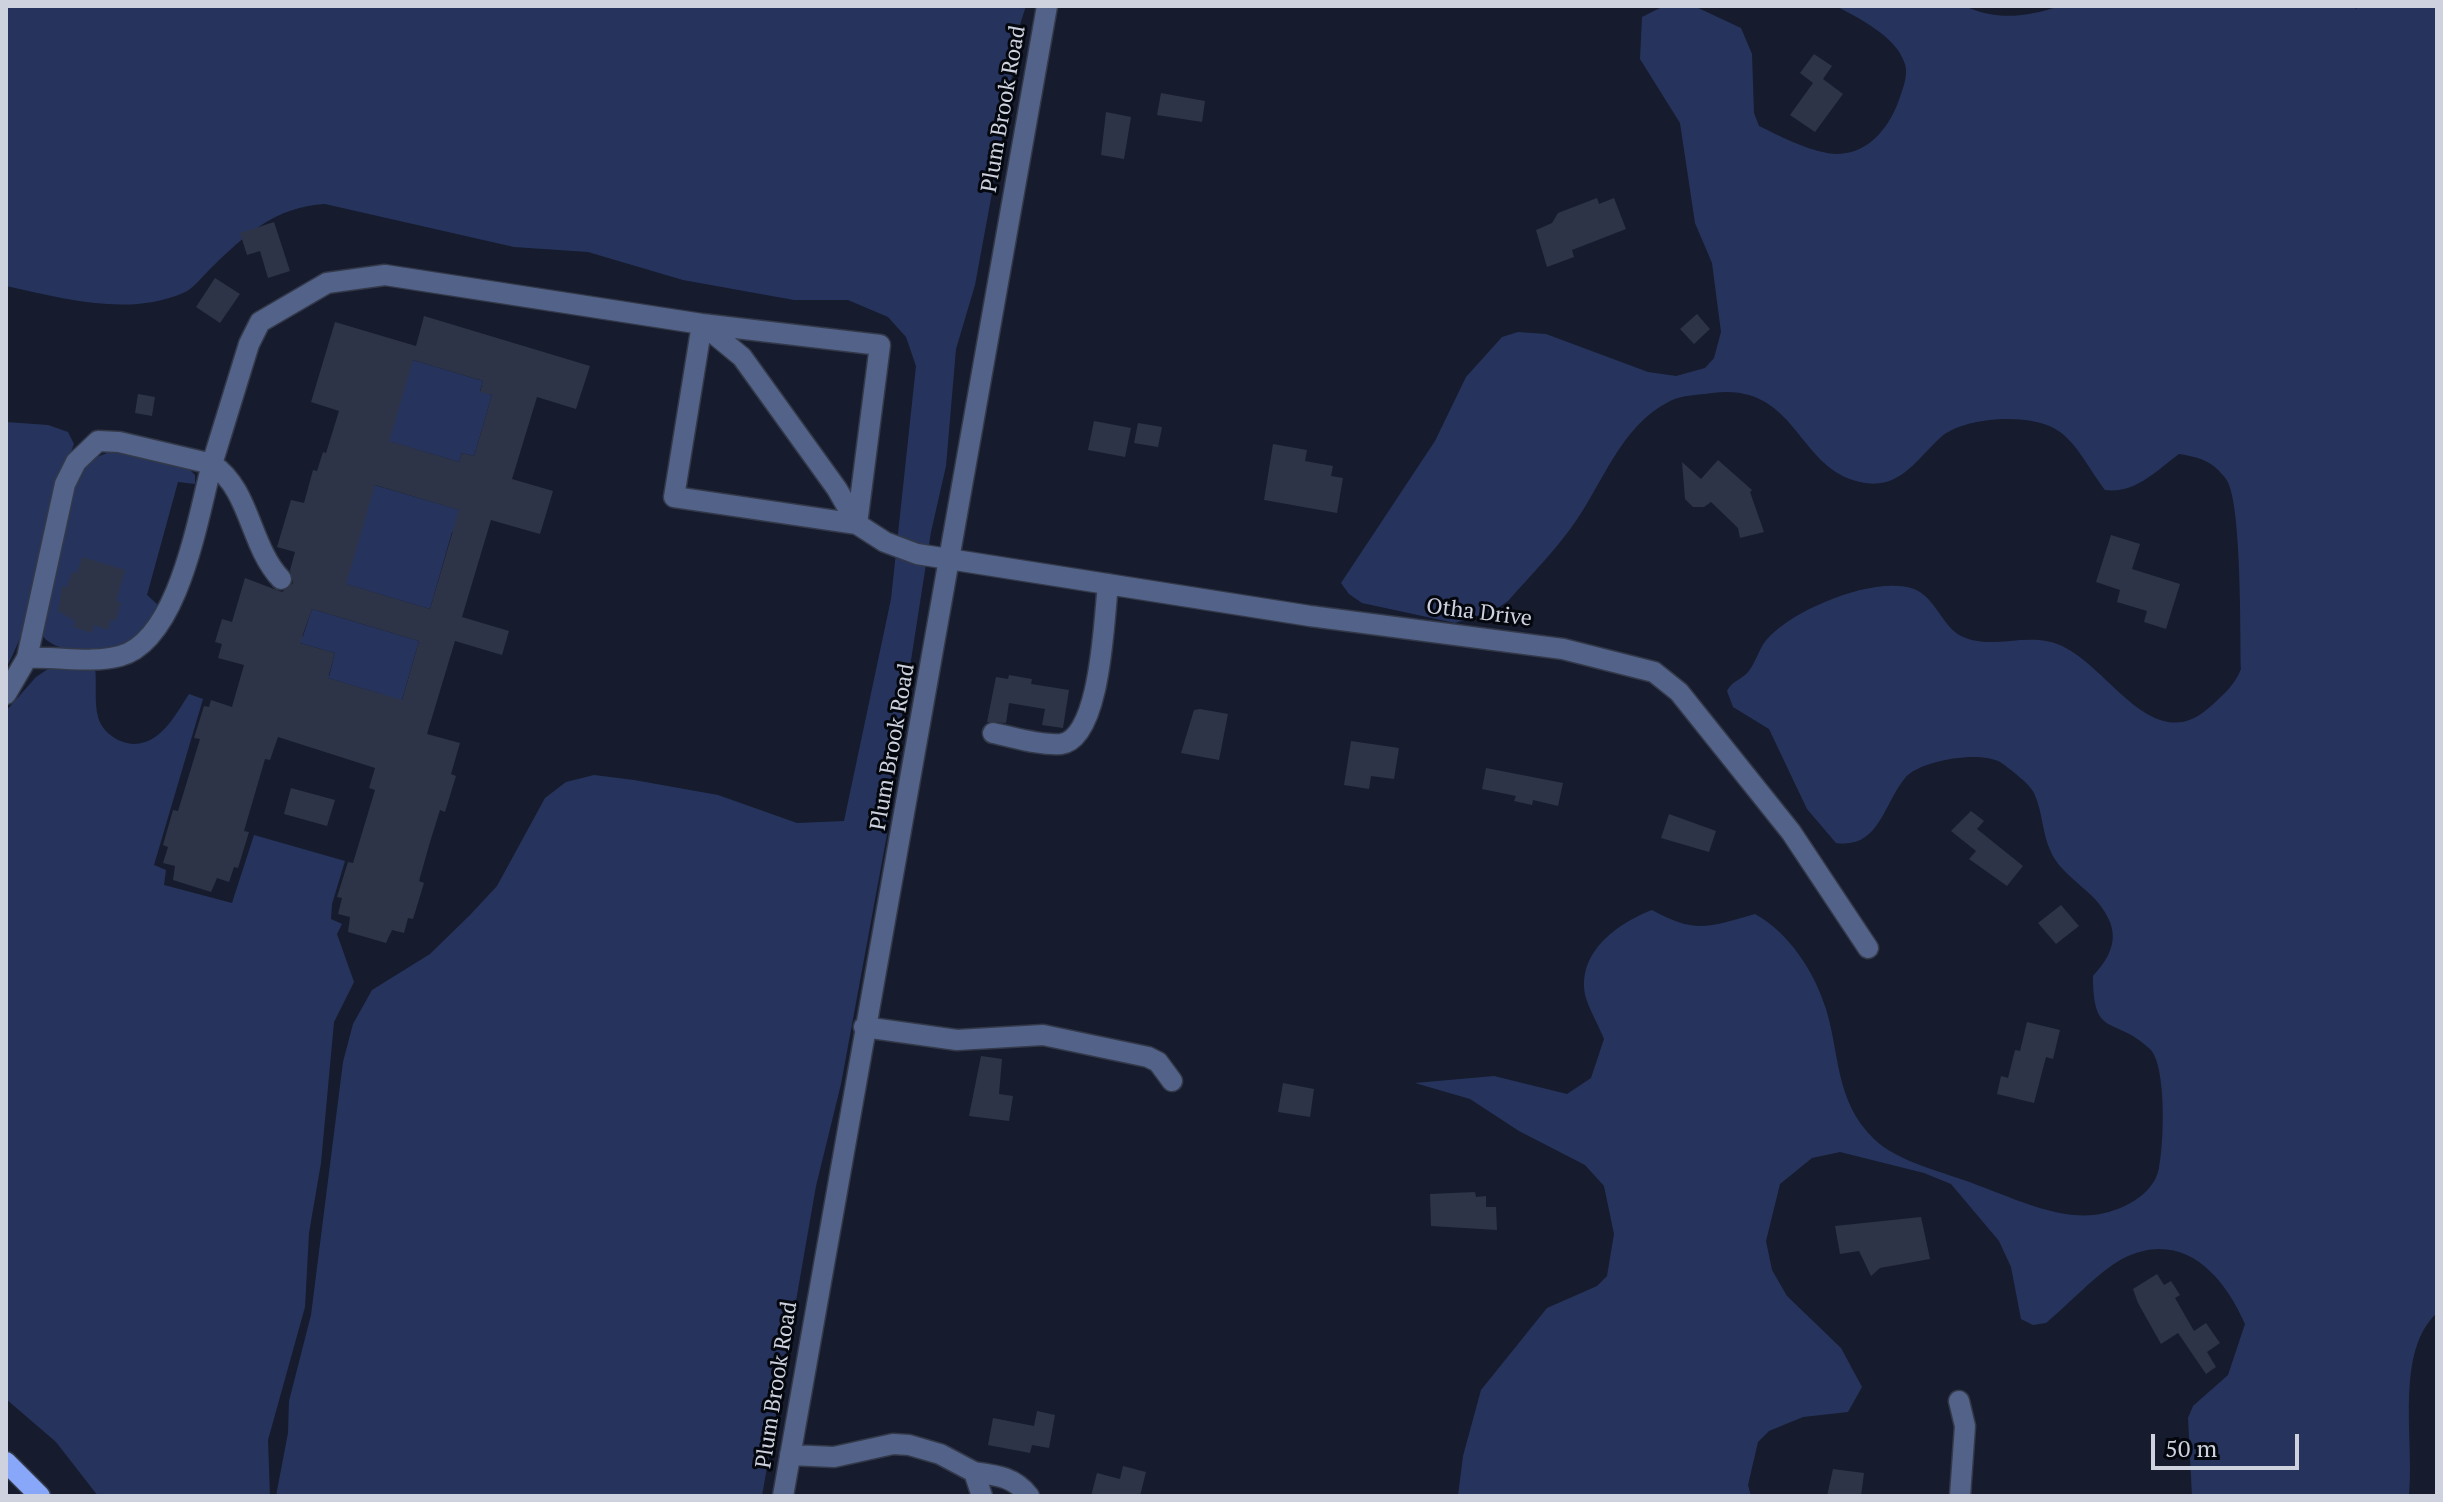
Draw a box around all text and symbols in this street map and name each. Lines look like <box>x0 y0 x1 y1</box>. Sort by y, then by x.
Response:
street label: Plum Brook Road <box>976 24 1032 194</box>
street label: Otha Drive <box>1425 593 1533 633</box>
street label: Plum Brook Road <box>865 662 921 832</box>
street label: Plum Brook Road <box>751 1300 803 1470</box>
scale bar <box>2155 1418 2303 1468</box>
text: 50 m <box>2165 1432 2217 1464</box>

